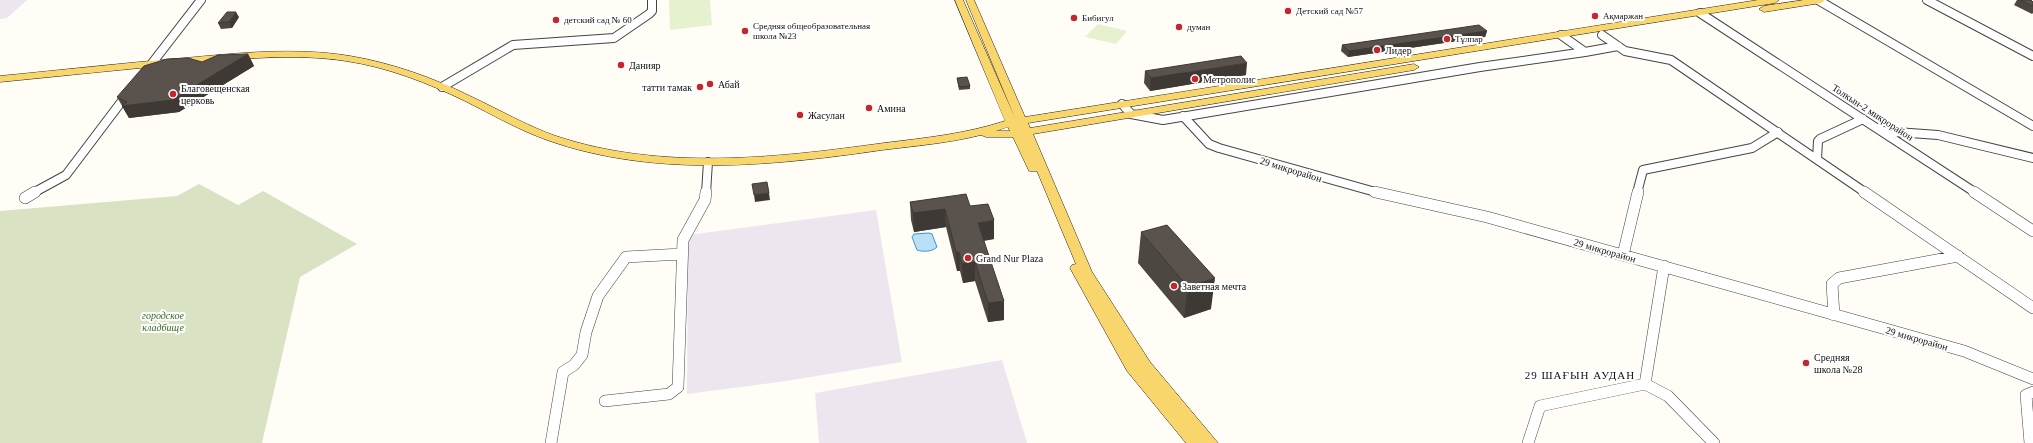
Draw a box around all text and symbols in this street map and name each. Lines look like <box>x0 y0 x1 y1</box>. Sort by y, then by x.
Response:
marker: Детский сад №57 <box>1283 6 1293 16</box>
place label: Детский сад №57 <box>1296 6 1364 16</box>
marker: Ақмаржан <box>1590 11 1600 21</box>
place label: Ақмаржан <box>1603 11 1643 21</box>
marker: Бибигул <box>1069 13 1079 23</box>
place label: Бибигул <box>1082 13 1114 23</box>
marker: детский сад № 60 <box>551 15 561 25</box>
place label: детский сад № 60 <box>564 15 632 25</box>
place label: Средняя общеобразовательная школа №23 <box>753 21 870 41</box>
marker: думан <box>1174 22 1184 32</box>
place label: думан <box>1187 22 1211 32</box>
marker: Средняя общеобразовательная школа №23 <box>740 26 750 36</box>
marker: Тұлпар <box>1442 34 1452 44</box>
place label: Тұлпар <box>1455 34 1483 44</box>
marker: Лидер <box>1372 45 1382 55</box>
place label: Лидер <box>1385 45 1412 56</box>
marker: Данияр <box>616 60 626 70</box>
place label: Данияр <box>629 60 661 71</box>
marker: Метрополис <box>1190 74 1200 84</box>
place label: Метрополис <box>1203 74 1256 85</box>
marker: Абай <box>705 79 715 89</box>
place label: Абай <box>718 79 740 90</box>
place label: татти тамак <box>642 82 692 93</box>
marker: татти тамак <box>695 82 705 92</box>
street label: Толкын-2 микрорайон <box>1830 82 1916 143</box>
place label: Благовещенская церковь <box>181 83 250 106</box>
marker: Благовещенская церковь <box>168 89 178 99</box>
marker: Амина <box>864 103 874 113</box>
place label: Амина <box>877 103 906 114</box>
marker: Жасулан <box>795 110 805 120</box>
place label: Жасулан <box>808 110 845 121</box>
street label: 29 микрорайон <box>1259 155 1324 184</box>
street label: 29 микрорайон <box>1572 236 1638 265</box>
marker: Grand Nur Plaza <box>963 253 973 263</box>
place label: Grand Nur Plaza <box>976 253 1044 264</box>
marker: Заветная мечта <box>1169 281 1179 291</box>
place label: Заветная мечта <box>1182 281 1247 292</box>
park label: городское кладбище <box>142 310 185 333</box>
street label: 29 микрорайон <box>1884 324 1950 353</box>
place label: Средняя школа №28 <box>1814 352 1862 375</box>
marker: Средняя школа №28 <box>1801 358 1811 368</box>
district label: 29 ШАҒЫН АУДАН <box>1525 369 1635 381</box>

